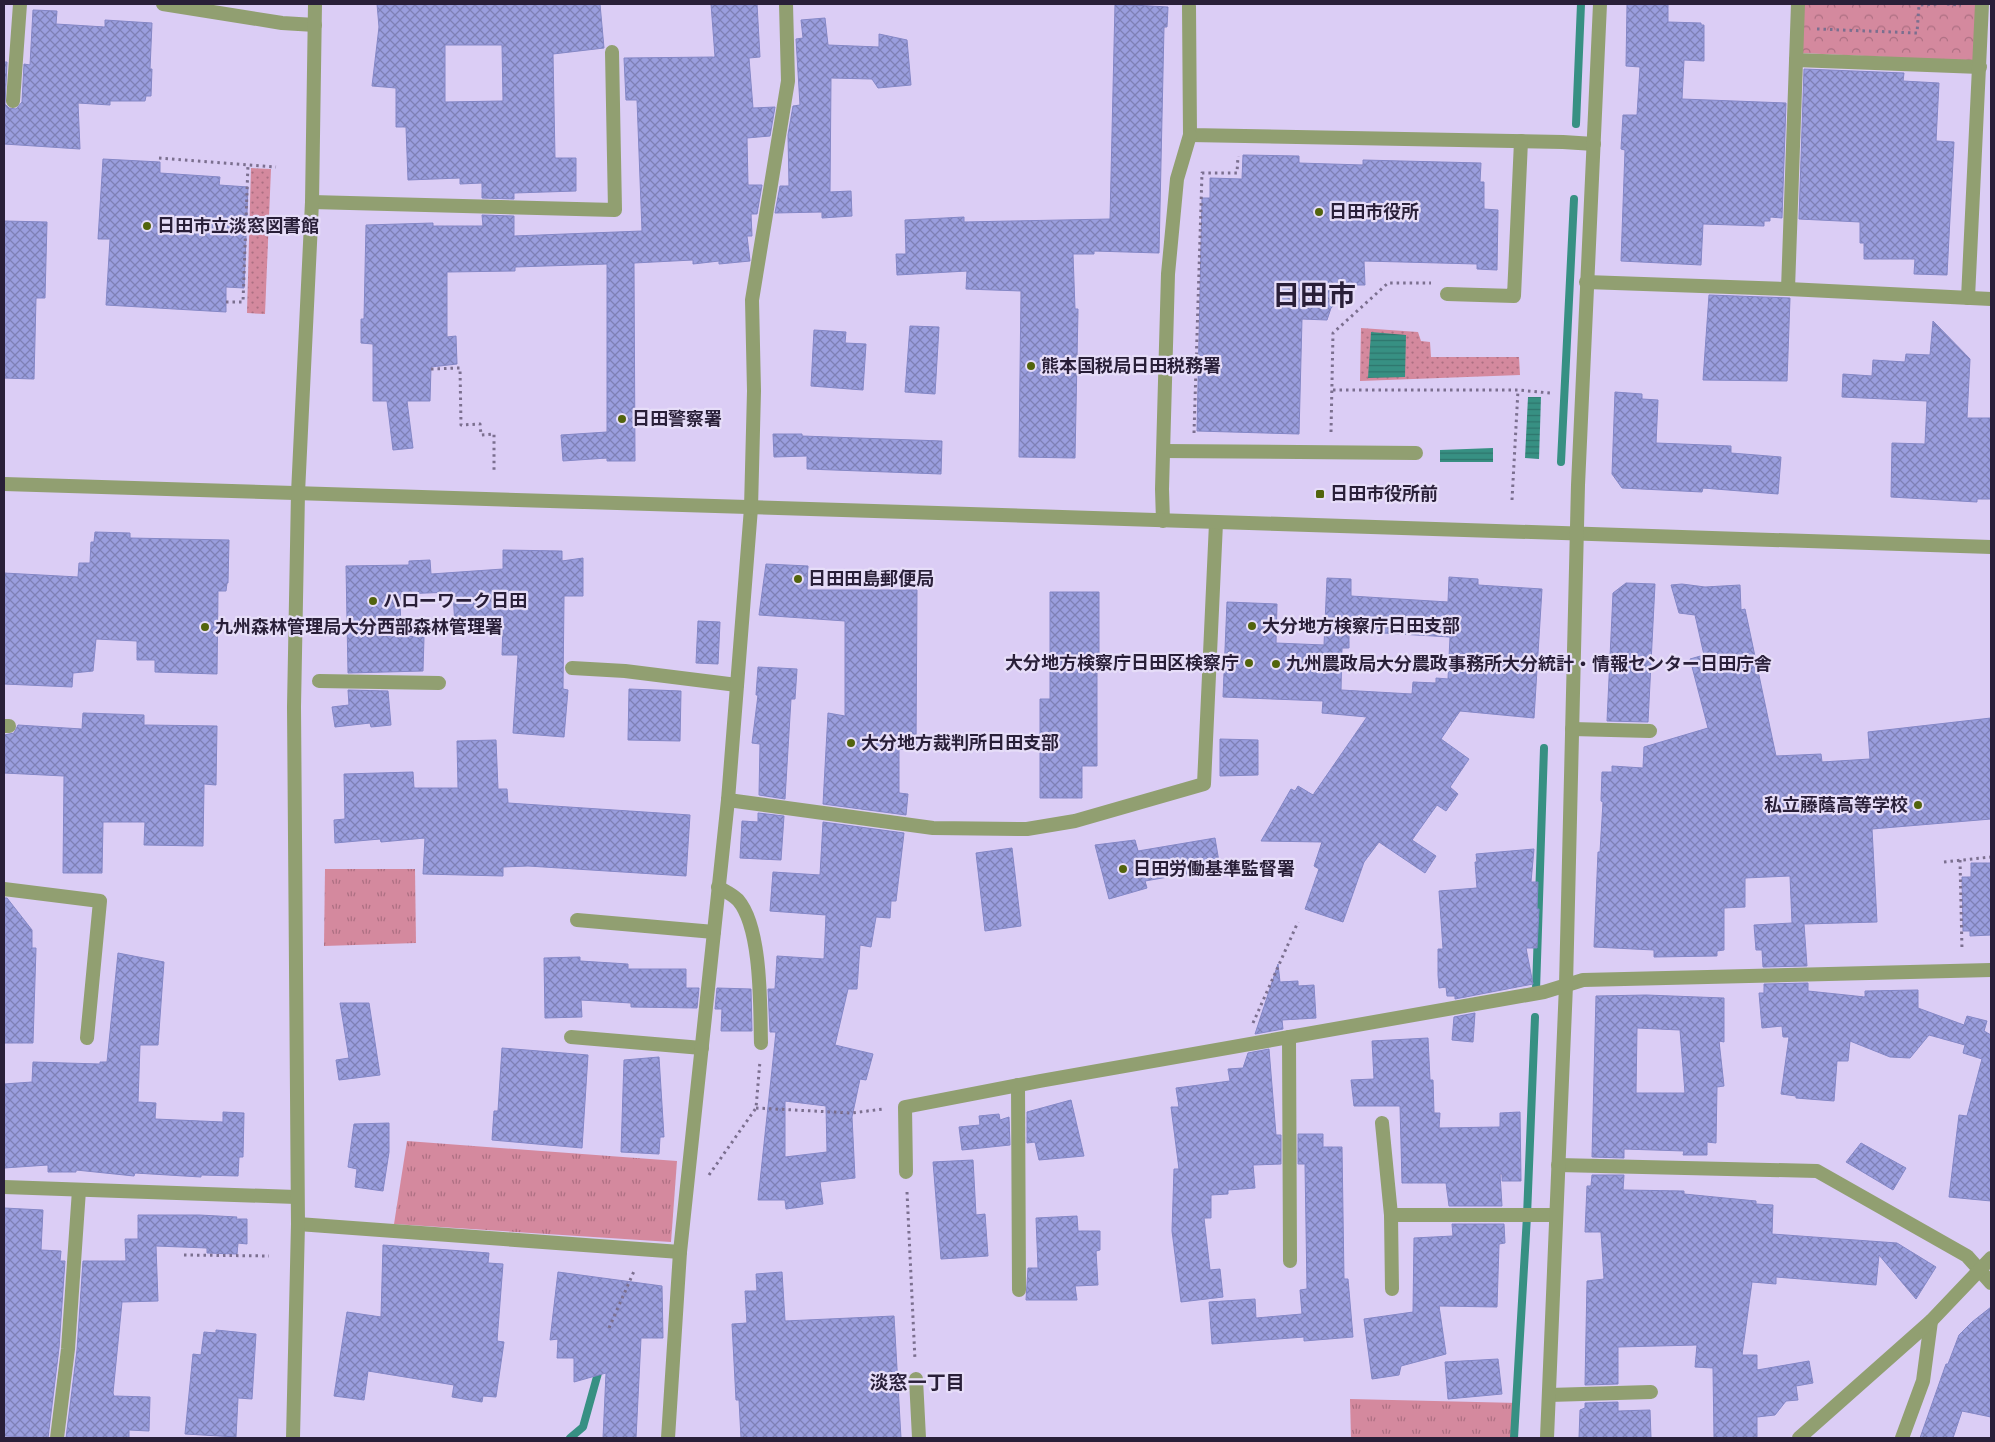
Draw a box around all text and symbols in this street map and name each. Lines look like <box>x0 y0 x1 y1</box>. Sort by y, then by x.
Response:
place label: 日田市役所 <box>1329 201 1419 222</box>
marker: 日田市役所 <box>1313 206 1325 218</box>
place label: 日田市立淡窓図書館 <box>157 215 319 236</box>
marker: 日田市立淡窓図書館 <box>141 220 153 232</box>
district label: 日田市 <box>1272 279 1356 312</box>
place label: 熊本国税局日田税務署 <box>1041 355 1221 376</box>
marker: 熊本国税局日田税務署 <box>1025 360 1037 372</box>
place label: 日田警察署 <box>632 408 722 429</box>
marker: 日田警察署 <box>616 413 628 425</box>
place label: 日田市役所前 <box>1330 483 1438 504</box>
marker: 日田市役所前 <box>1314 488 1326 500</box>
place label: 日田田島郵便局 <box>808 568 934 589</box>
marker: 日田田島郵便局 <box>792 573 804 585</box>
place label: ハローワーク日田 <box>383 590 527 611</box>
marker: ハローワーク日田 <box>367 595 379 607</box>
place label: 大分地方検察庁日田支部 <box>1262 615 1460 636</box>
place label: 九州森林管理局大分西部森林管理署 <box>215 616 503 637</box>
marker: 大分地方検察庁日田支部 <box>1246 620 1258 632</box>
marker: 九州森林管理局大分西部森林管理署 <box>199 621 211 633</box>
place label: 大分地方検察庁日田区検察庁 <box>1005 652 1239 673</box>
place label: 九州農政局大分農政事務所大分統計・情報センター日田庁舎 <box>1286 653 1772 674</box>
marker: 大分地方検察庁日田区検察庁 <box>1243 657 1255 669</box>
marker: 九州農政局大分農政事務所大分統計・情報センター日田庁舎 <box>1270 658 1282 670</box>
place label: 大分地方裁判所日田支部 <box>861 732 1059 753</box>
marker: 大分地方裁判所日田支部 <box>845 737 857 749</box>
place label: 私立藤蔭高等学校 <box>1764 794 1908 815</box>
marker: 私立藤蔭高等学校 <box>1912 799 1924 811</box>
place label: 日田労働基準監督署 <box>1133 858 1295 879</box>
marker: 日田労働基準監督署 <box>1117 863 1129 875</box>
district label: 淡窓一丁目 <box>869 1371 965 1393</box>

